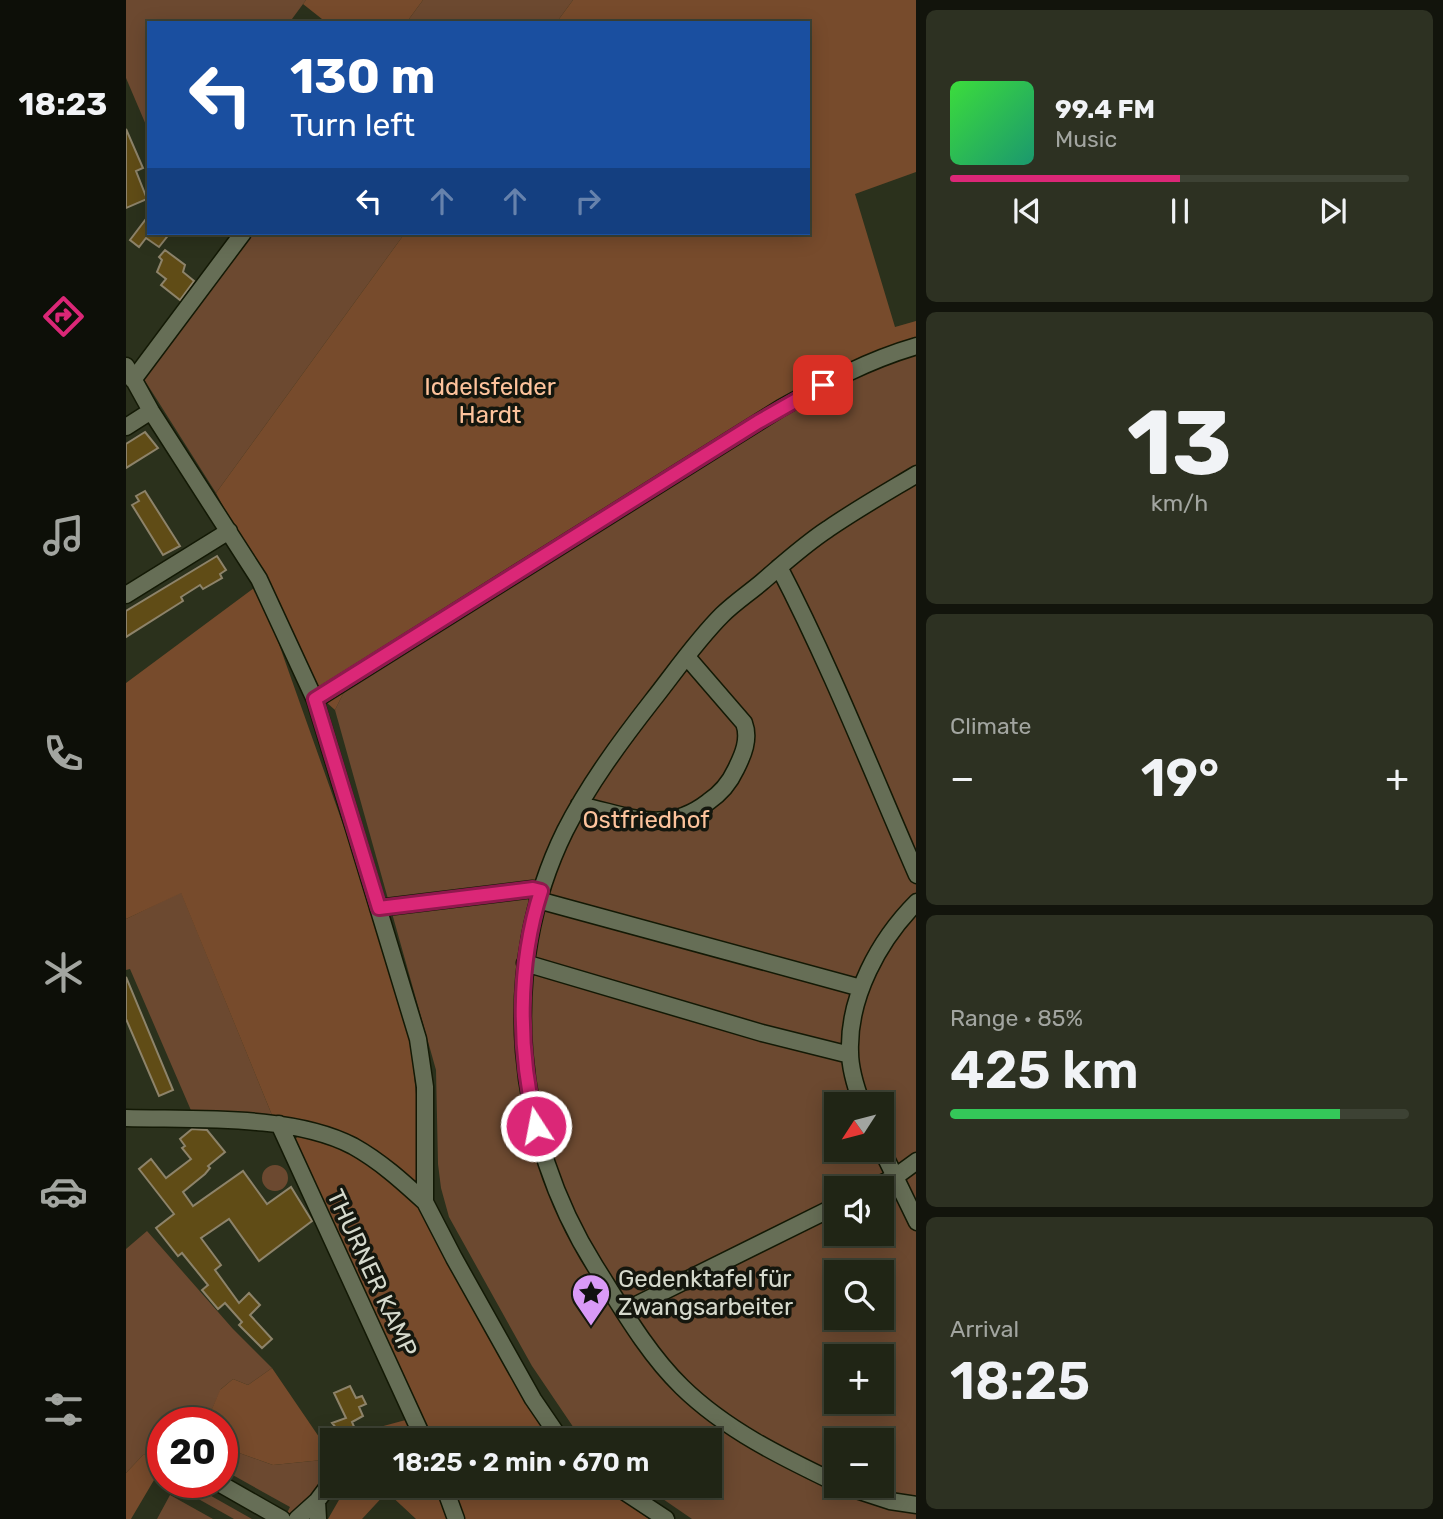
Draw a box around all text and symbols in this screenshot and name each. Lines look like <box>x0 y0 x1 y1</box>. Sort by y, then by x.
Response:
text: 130 m <box>290 47 435 105</box>
icon: left <box>175 49 266 140</box>
text: 18:23 <box>19 85 107 123</box>
text: 99.4 FM <box>1055 94 1155 125</box>
text: Turn left <box>290 106 415 144</box>
text: Music <box>1055 125 1117 153</box>
icon: left <box>350 182 388 220</box>
icon: ahead <box>423 182 461 220</box>
icon: ahead <box>496 182 534 220</box>
icon: right <box>569 182 607 220</box>
icon: previous <box>1008 192 1046 230</box>
icon: pause <box>1161 192 1199 230</box>
icon: next <box>1314 192 1352 230</box>
icon: directions <box>39 292 88 341</box>
pin <box>793 355 853 415</box>
icon: arrive <box>804 366 842 404</box>
park label: Iddelsfelder Hardt <box>424 373 556 429</box>
text: 13 <box>1127 389 1232 497</box>
text: km/h <box>1151 489 1208 517</box>
icon: music <box>39 511 88 560</box>
text: Climate <box>950 712 1031 740</box>
icon: phone <box>39 729 88 778</box>
text: 19° <box>1141 747 1219 809</box>
text: − <box>950 755 975 801</box>
text: + <box>1385 755 1409 801</box>
park label: Ostfriedhof <box>582 806 710 834</box>
icon: climate <box>39 948 88 997</box>
text: Range · 85% <box>950 1004 1083 1032</box>
text: 425 km <box>950 1039 1139 1101</box>
position arrow <box>499 1089 573 1163</box>
north arrow <box>824 1092 894 1162</box>
map controls <box>824 1092 894 1498</box>
icon: car <box>39 1167 88 1216</box>
button: sound <box>824 1176 894 1246</box>
street label: THURNER KAMP <box>321 1185 423 1361</box>
button: search <box>824 1260 894 1330</box>
place label: Gedenktafel für Zwangsarbeiter <box>618 1265 793 1321</box>
place icon: Gedenktafel für Zwangsarbeiter <box>570 1272 612 1327</box>
text: Arrival <box>950 1315 1019 1343</box>
button: + <box>824 1344 894 1414</box>
text: 18:25 <box>950 1350 1090 1412</box>
icon: filters <box>39 1385 88 1434</box>
speed limit sign: 20 <box>147 1407 238 1498</box>
button: − <box>824 1428 894 1498</box>
text: 18:25 · 2 min · 670 m <box>393 1447 649 1478</box>

